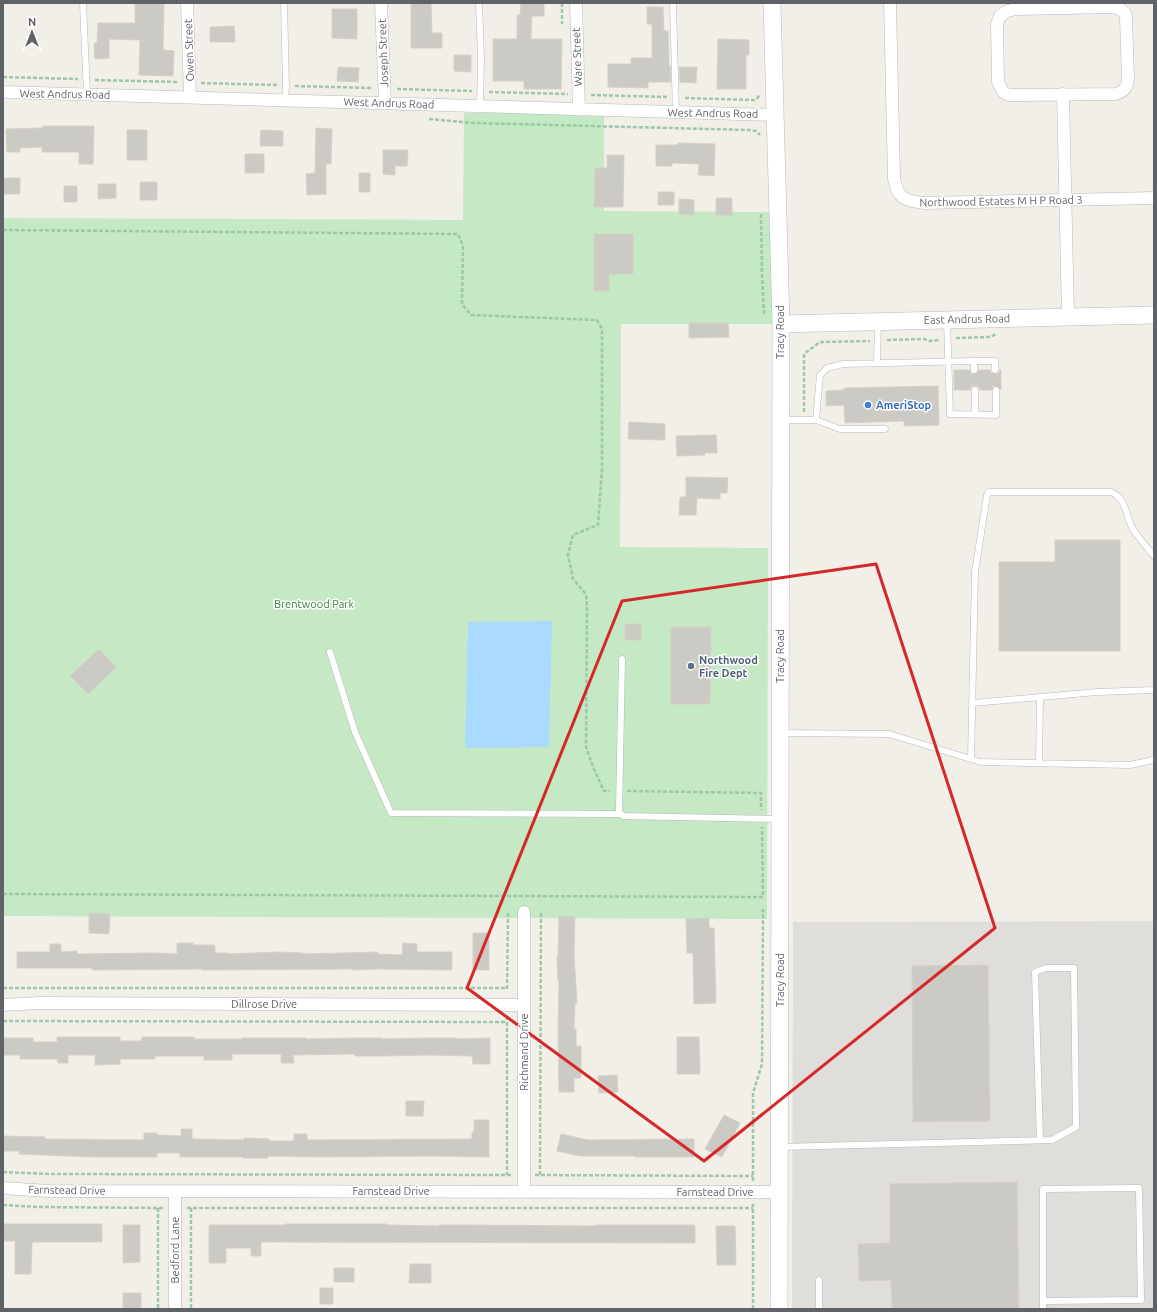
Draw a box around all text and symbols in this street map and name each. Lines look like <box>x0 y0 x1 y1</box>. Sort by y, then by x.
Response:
north arrow <box>12 12 52 52</box>
text: N <box>28 16 36 28</box>
street label: Owen Street <box>182 18 196 82</box>
street label: Joseph Street <box>376 18 390 88</box>
street label: Ware Street <box>570 27 584 87</box>
street label: West Andrus Road <box>20 87 110 101</box>
street label: West Andrus Road <box>343 95 435 111</box>
street label: West Andrus Road <box>668 106 758 120</box>
street label: Northwood Estates M H P Road 3 <box>919 194 1083 208</box>
street label: Tracy Road <box>774 305 786 359</box>
street label: East Andrus Road <box>924 312 1010 326</box>
place label: AmeriStop <box>876 399 932 411</box>
marker: AmeriStop <box>863 400 873 410</box>
park label: Brentwood Park <box>274 598 354 610</box>
street label: Tracy Road <box>774 629 786 683</box>
place label: Northwood Fire Dept <box>699 654 758 679</box>
marker: Northwood Fire Dept <box>686 661 696 671</box>
street label: Tracy Road <box>774 953 786 1007</box>
street label: Dillrose Drive <box>231 998 297 1010</box>
street label: Richmand Drive <box>518 1013 530 1091</box>
street label: Farnstead Drive <box>28 1183 106 1197</box>
street label: Farnstead Drive <box>352 1185 430 1197</box>
street label: Farnstead Drive <box>676 1186 754 1198</box>
street label: Bedford Lane <box>169 1217 181 1283</box>

